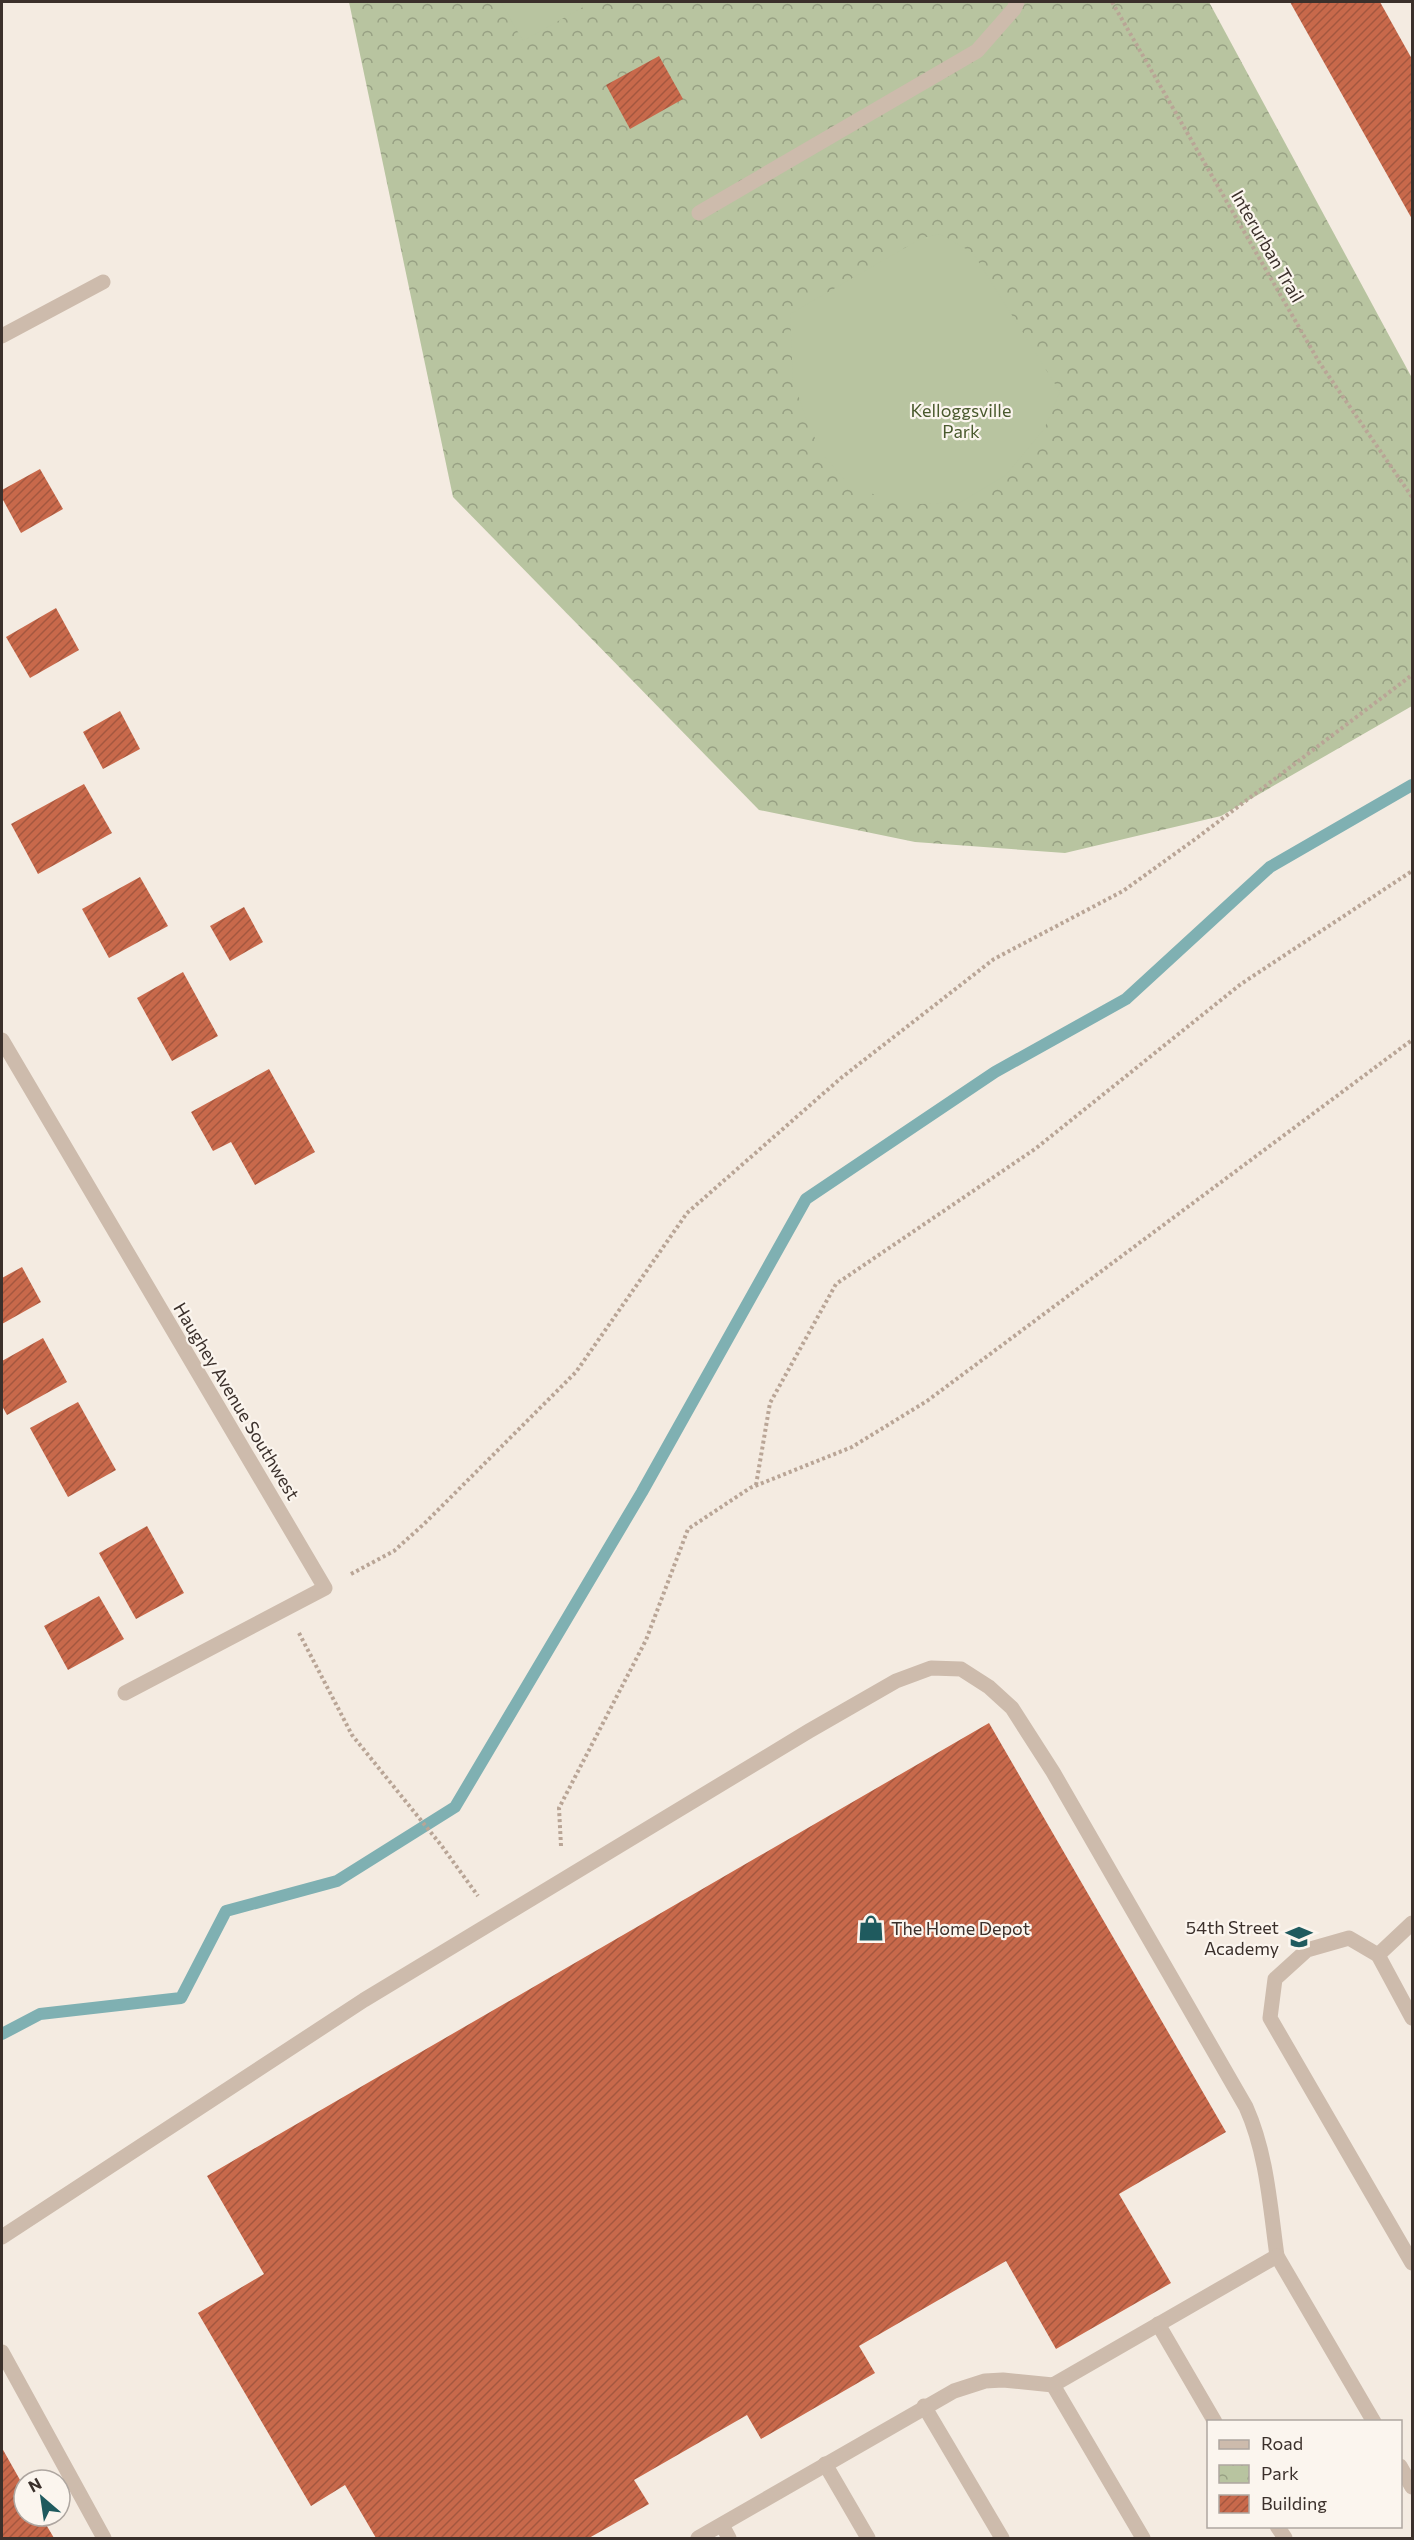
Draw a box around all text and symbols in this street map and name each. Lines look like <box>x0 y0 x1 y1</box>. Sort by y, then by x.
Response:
street label: Interurban Trail <box>1227 186 1309 306</box>
park label: Kelloggsville Park <box>911 399 1011 442</box>
street label: Haughey Avenue Southwest <box>169 1298 305 1504</box>
shop icon: The Home Depot <box>856 1913 886 1943</box>
place label: 54th Street Academy <box>1186 1916 1279 1959</box>
place label: The Home Depot <box>891 1917 1030 1939</box>
school or university icon: 54th Street Academy <box>1284 1922 1314 1952</box>
legend <box>1207 2420 1402 2528</box>
text: Road <box>1261 2432 1303 2454</box>
text: Park <box>1261 2462 1299 2484</box>
north arrow <box>12 2468 72 2528</box>
text: N <box>25 2473 44 2496</box>
text: Building <box>1261 2492 1327 2514</box>

